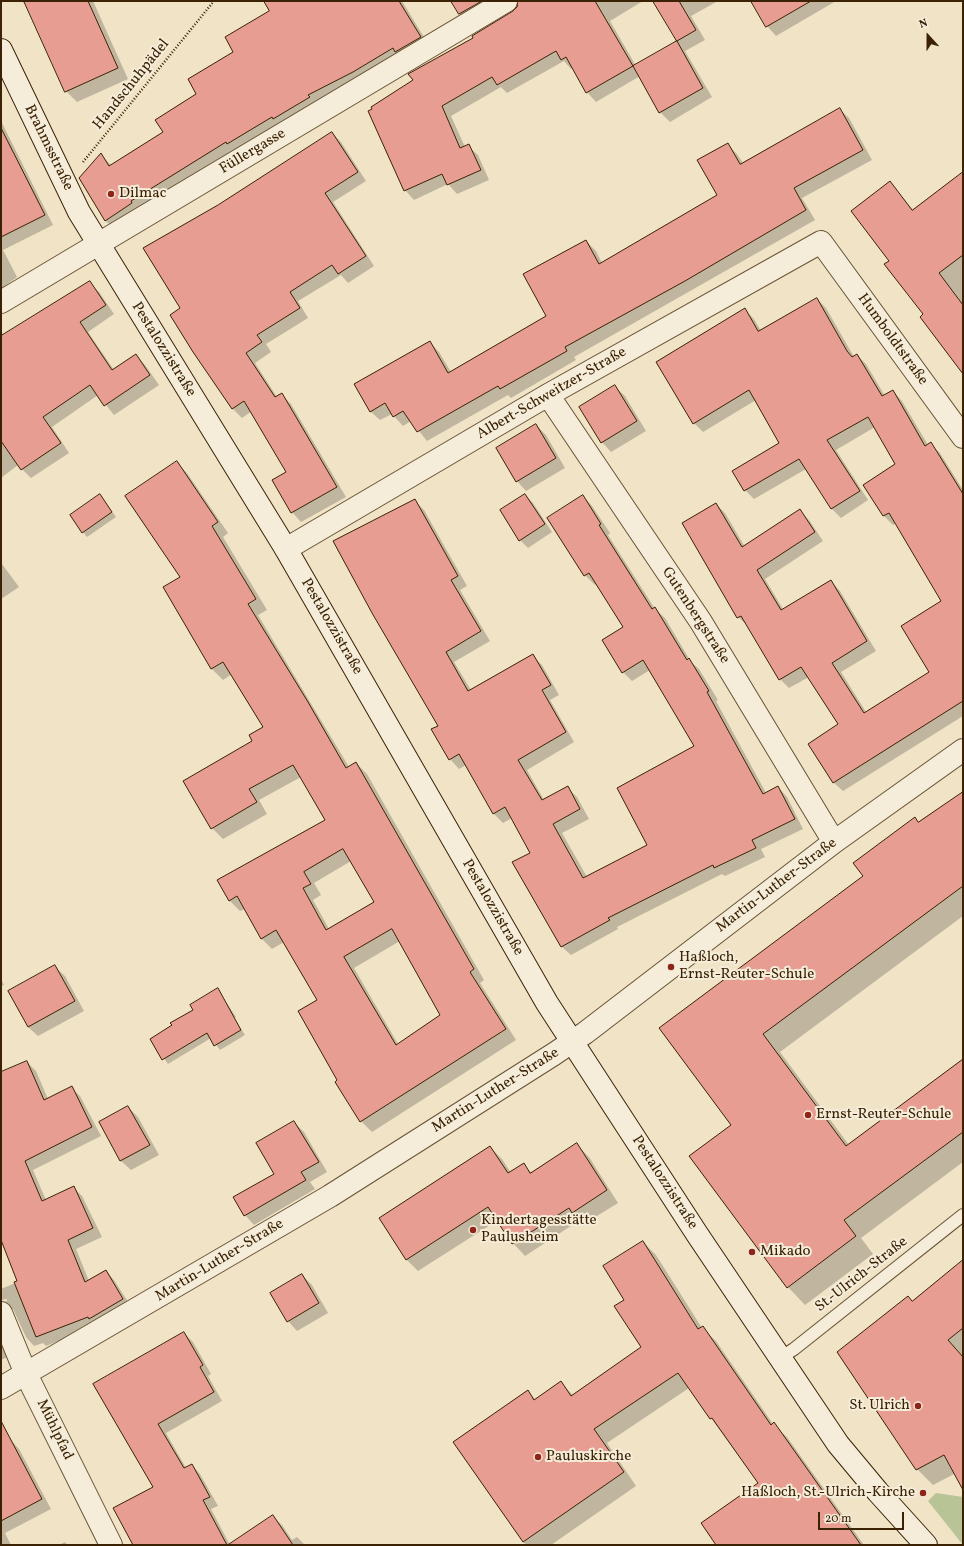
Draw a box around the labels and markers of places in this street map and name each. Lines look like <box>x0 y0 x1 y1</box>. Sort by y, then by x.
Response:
place label: Dilmac <box>119 185 166 203</box>
marker: Dilmac <box>106 189 116 199</box>
place label: Haßloch, Ernst-Reuter-Schule <box>679 949 814 984</box>
marker: Haßloch, Ernst-Reuter-Schule <box>666 962 676 972</box>
place label: Ernst-Reuter-Schule <box>816 1106 951 1124</box>
marker: Ernst-Reuter-Schule <box>803 1110 813 1120</box>
place label: Kindertagesstätte Paulusheim <box>481 1212 597 1247</box>
marker: Kindertagesstätte Paulusheim <box>468 1225 478 1235</box>
place label: Mikado <box>760 1243 811 1261</box>
marker: Mikado <box>747 1247 757 1257</box>
place label: St. Ulrich <box>849 1397 910 1415</box>
marker: St. Ulrich <box>913 1401 923 1411</box>
place label: Pauluskirche <box>546 1448 631 1466</box>
marker: Pauluskirche <box>533 1452 543 1462</box>
place label: Haßloch, St.-Ulrich-Kirche <box>741 1484 915 1502</box>
marker: Haßloch, St.-Ulrich-Kirche <box>918 1488 928 1498</box>

